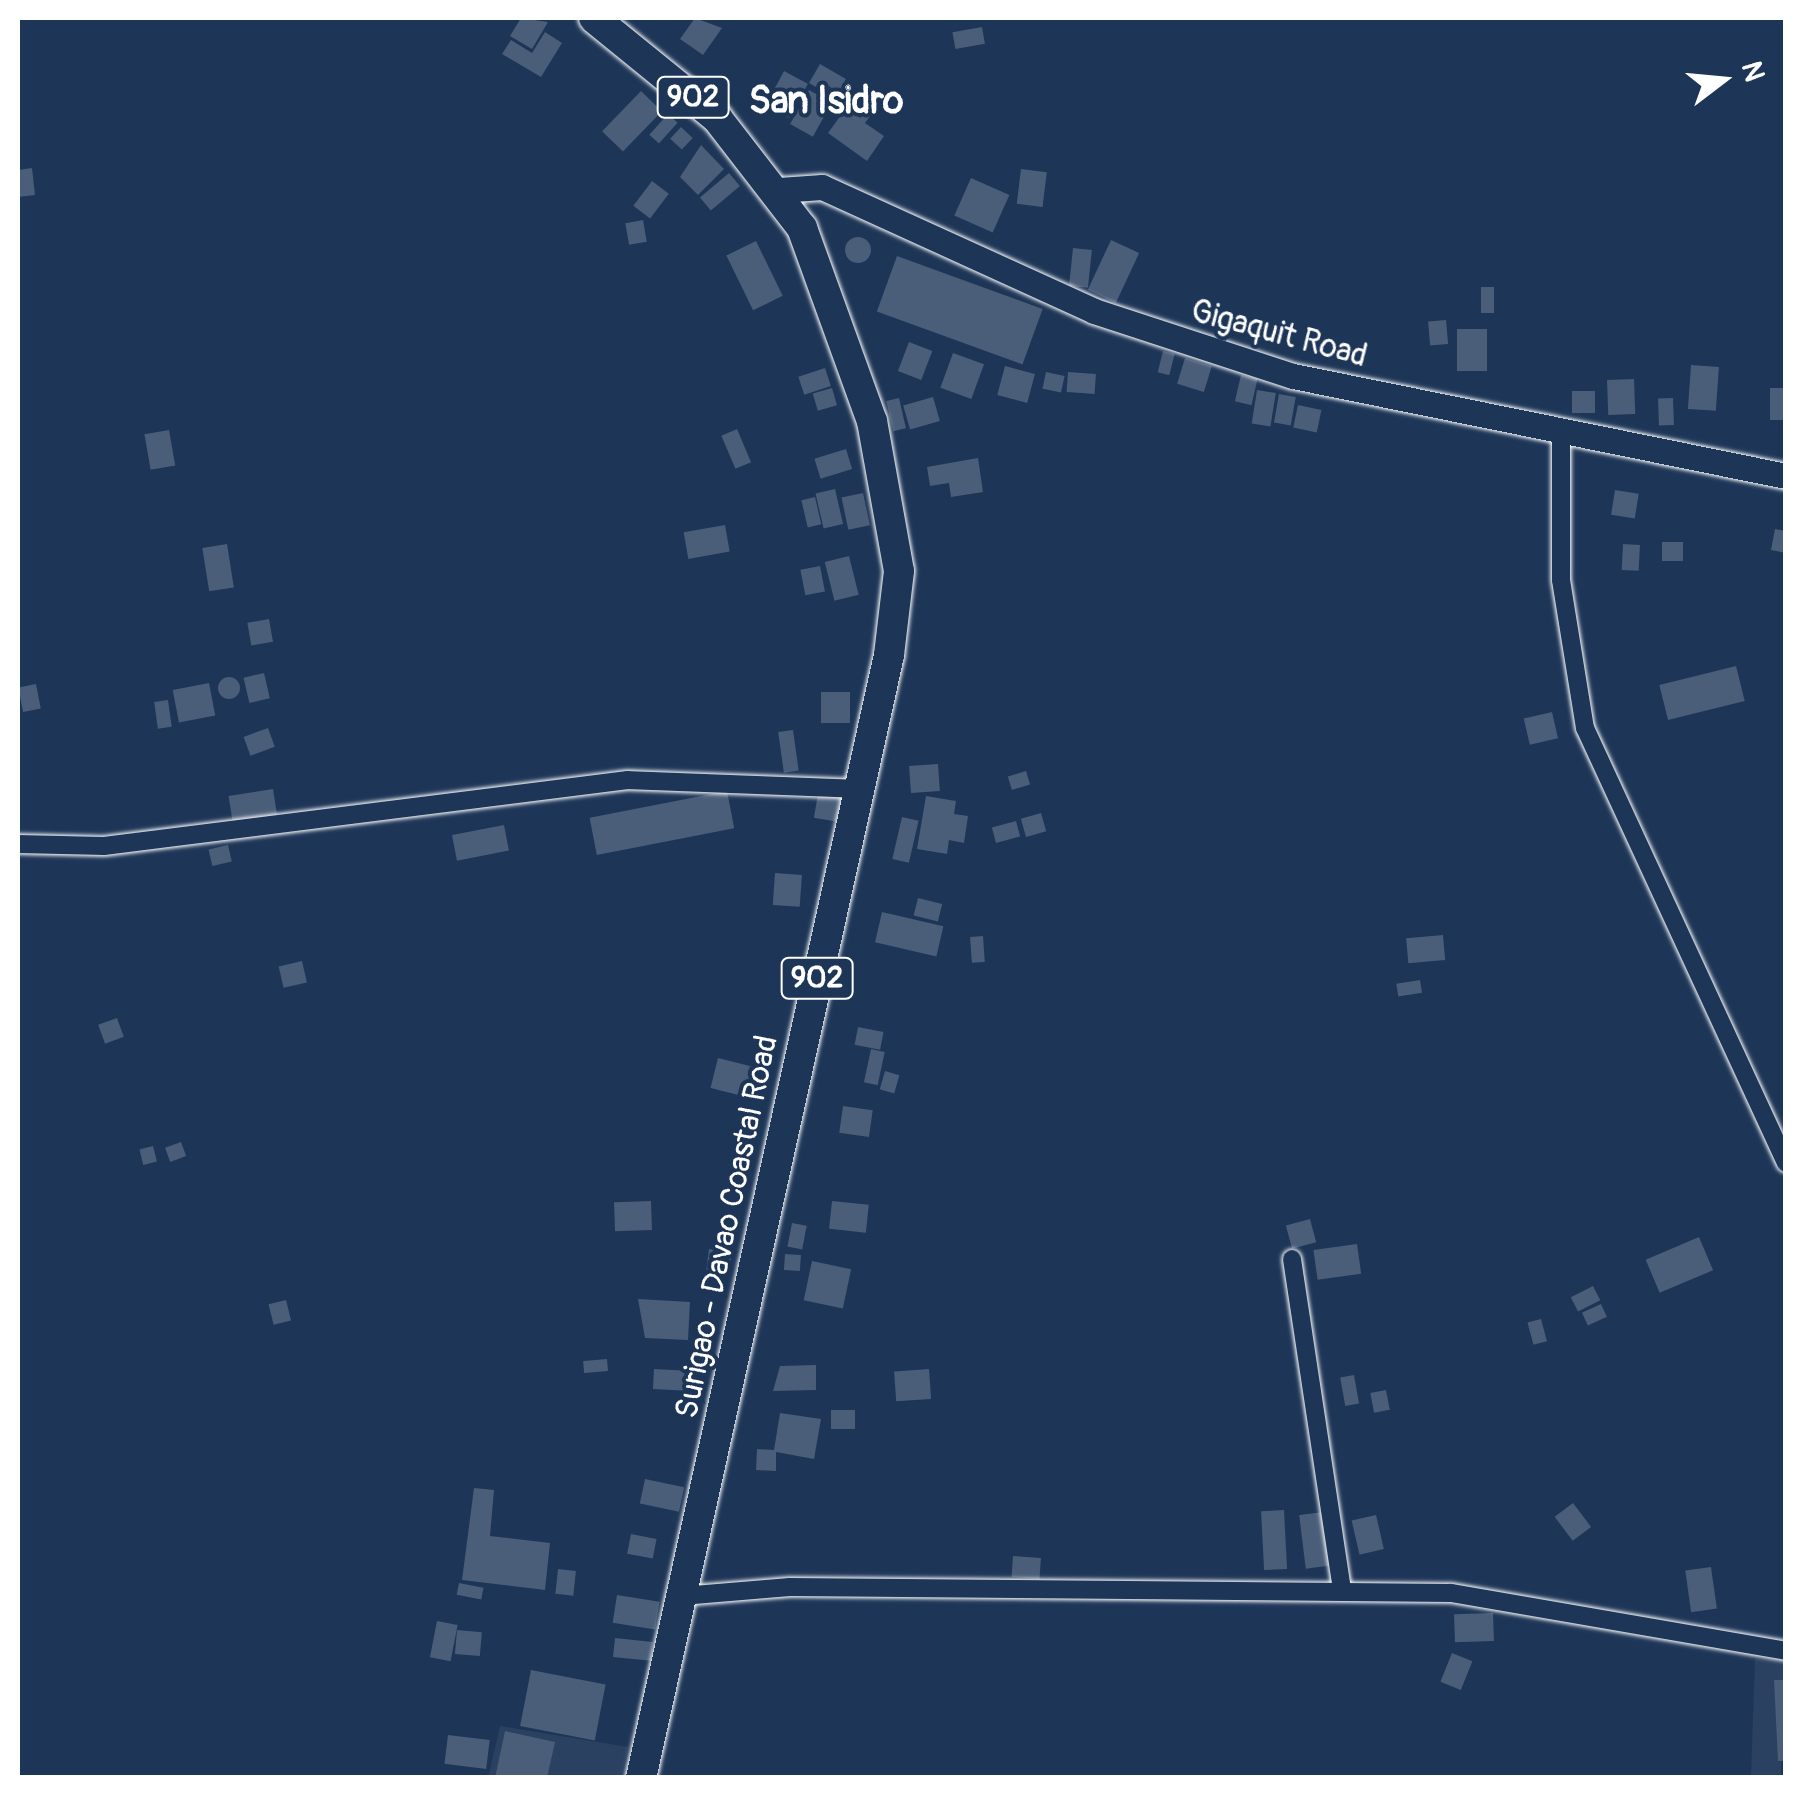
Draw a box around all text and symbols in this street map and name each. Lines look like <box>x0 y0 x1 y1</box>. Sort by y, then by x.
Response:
north arrow <box>1673 30 1773 130</box>
text: N <box>1733 58 1772 86</box>
road number: 902 <box>656 72 730 122</box>
district label: San Isidro <box>749 79 903 125</box>
street label: Gigaquit Road <box>1187 292 1371 376</box>
road number: 902 <box>780 953 854 1003</box>
street label: Surigao - Davao Coastal Road <box>668 1032 786 1422</box>

